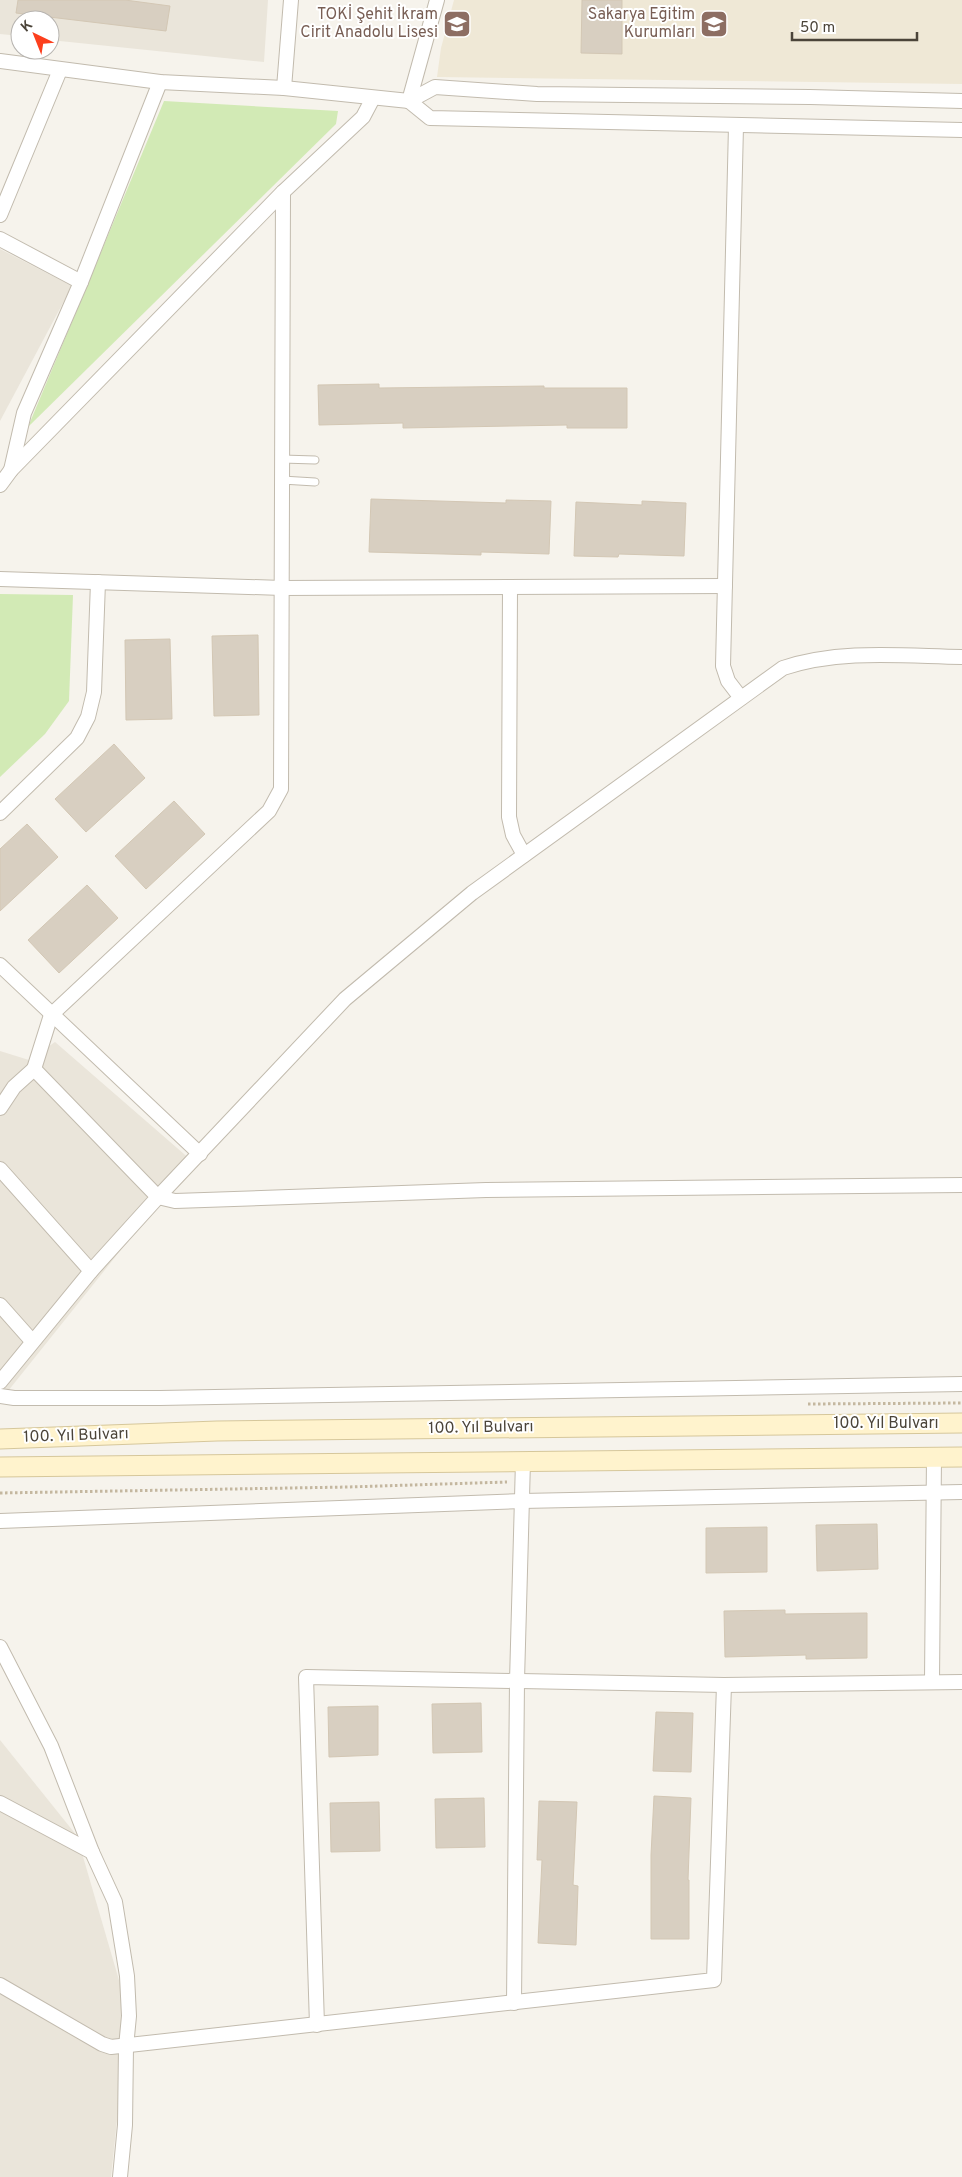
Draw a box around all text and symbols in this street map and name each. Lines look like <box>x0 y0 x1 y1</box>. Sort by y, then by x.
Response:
place label: TOKİ Şehit İkram Cirit Anadolu Lisesi <box>300 4 438 43</box>
place label: Sakarya Eğitim Kurumları <box>588 5 695 43</box>
school or university icon: TOKİ Şehit İkram Cirit Anadolu Lisesi <box>442 9 472 39</box>
school or university icon: Sakarya Eğitim Kurumları <box>699 9 729 39</box>
north arrow <box>10 10 60 60</box>
scale bar <box>792 10 917 42</box>
text: K <box>18 17 37 36</box>
text: 50 m <box>800 19 835 38</box>
street label: 100. Yıl Bulvarı <box>833 1414 939 1434</box>
street label: 100. Yıl Bulvarı <box>428 1417 534 1439</box>
street label: 100. Yıl Bulvarı <box>23 1424 129 1448</box>

